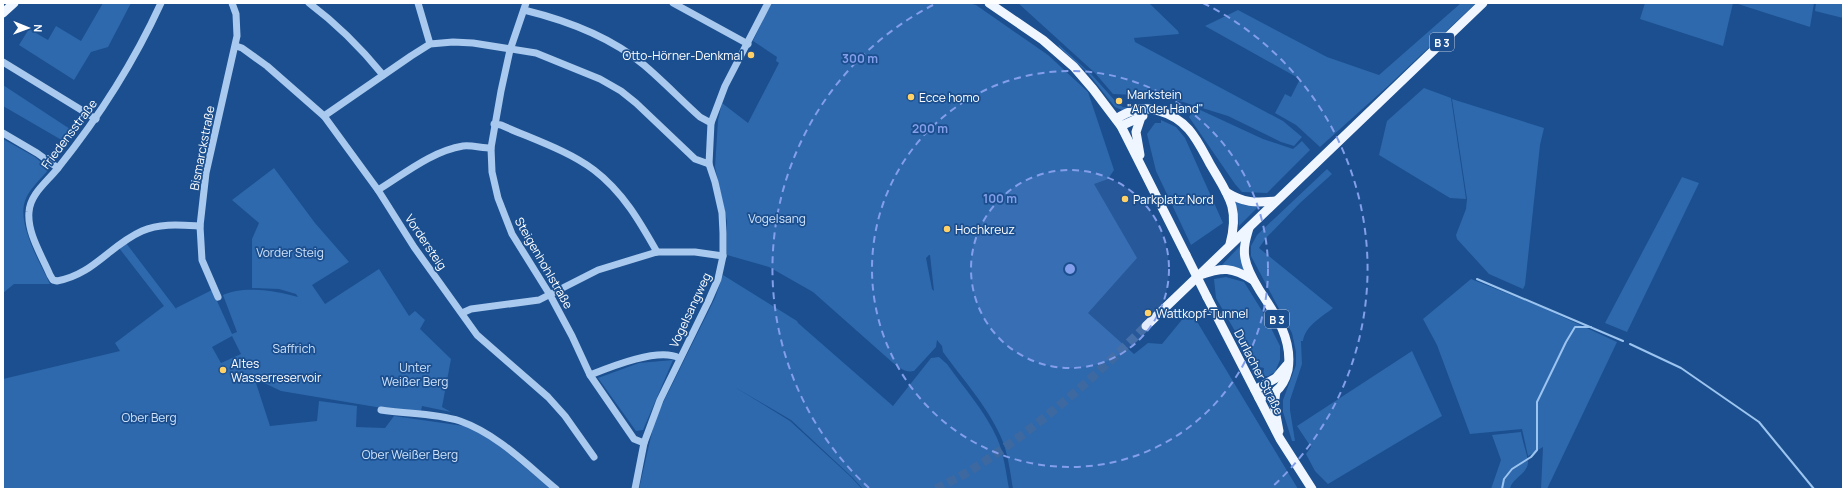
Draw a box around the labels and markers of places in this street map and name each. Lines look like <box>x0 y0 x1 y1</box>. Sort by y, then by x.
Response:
place label: Otto-Hörner-Denkmal <box>623 47 743 64</box>
marker: Otto-Hörner-Denkmal <box>746 50 756 60</box>
place label: Markstein "An der Hand" <box>1127 86 1203 117</box>
place label: Ecce homo <box>919 89 980 106</box>
marker: Ecce homo <box>906 92 916 102</box>
marker: Markstein "An der Hand" <box>1114 96 1124 106</box>
place label: Parkplatz Nord <box>1133 191 1214 208</box>
marker: Parkplatz Nord <box>1120 194 1130 204</box>
place label: Hochkreuz <box>955 221 1015 238</box>
marker: Hochkreuz <box>942 224 952 234</box>
centre of rings <box>1063 262 1077 276</box>
place label: Wattkopf-Tunnel <box>1156 305 1248 322</box>
marker: Wattkopf-Tunnel <box>1143 308 1153 318</box>
place label: Altes Wasserreservoir <box>231 355 322 386</box>
marker: Altes Wasserreservoir <box>218 365 228 375</box>

